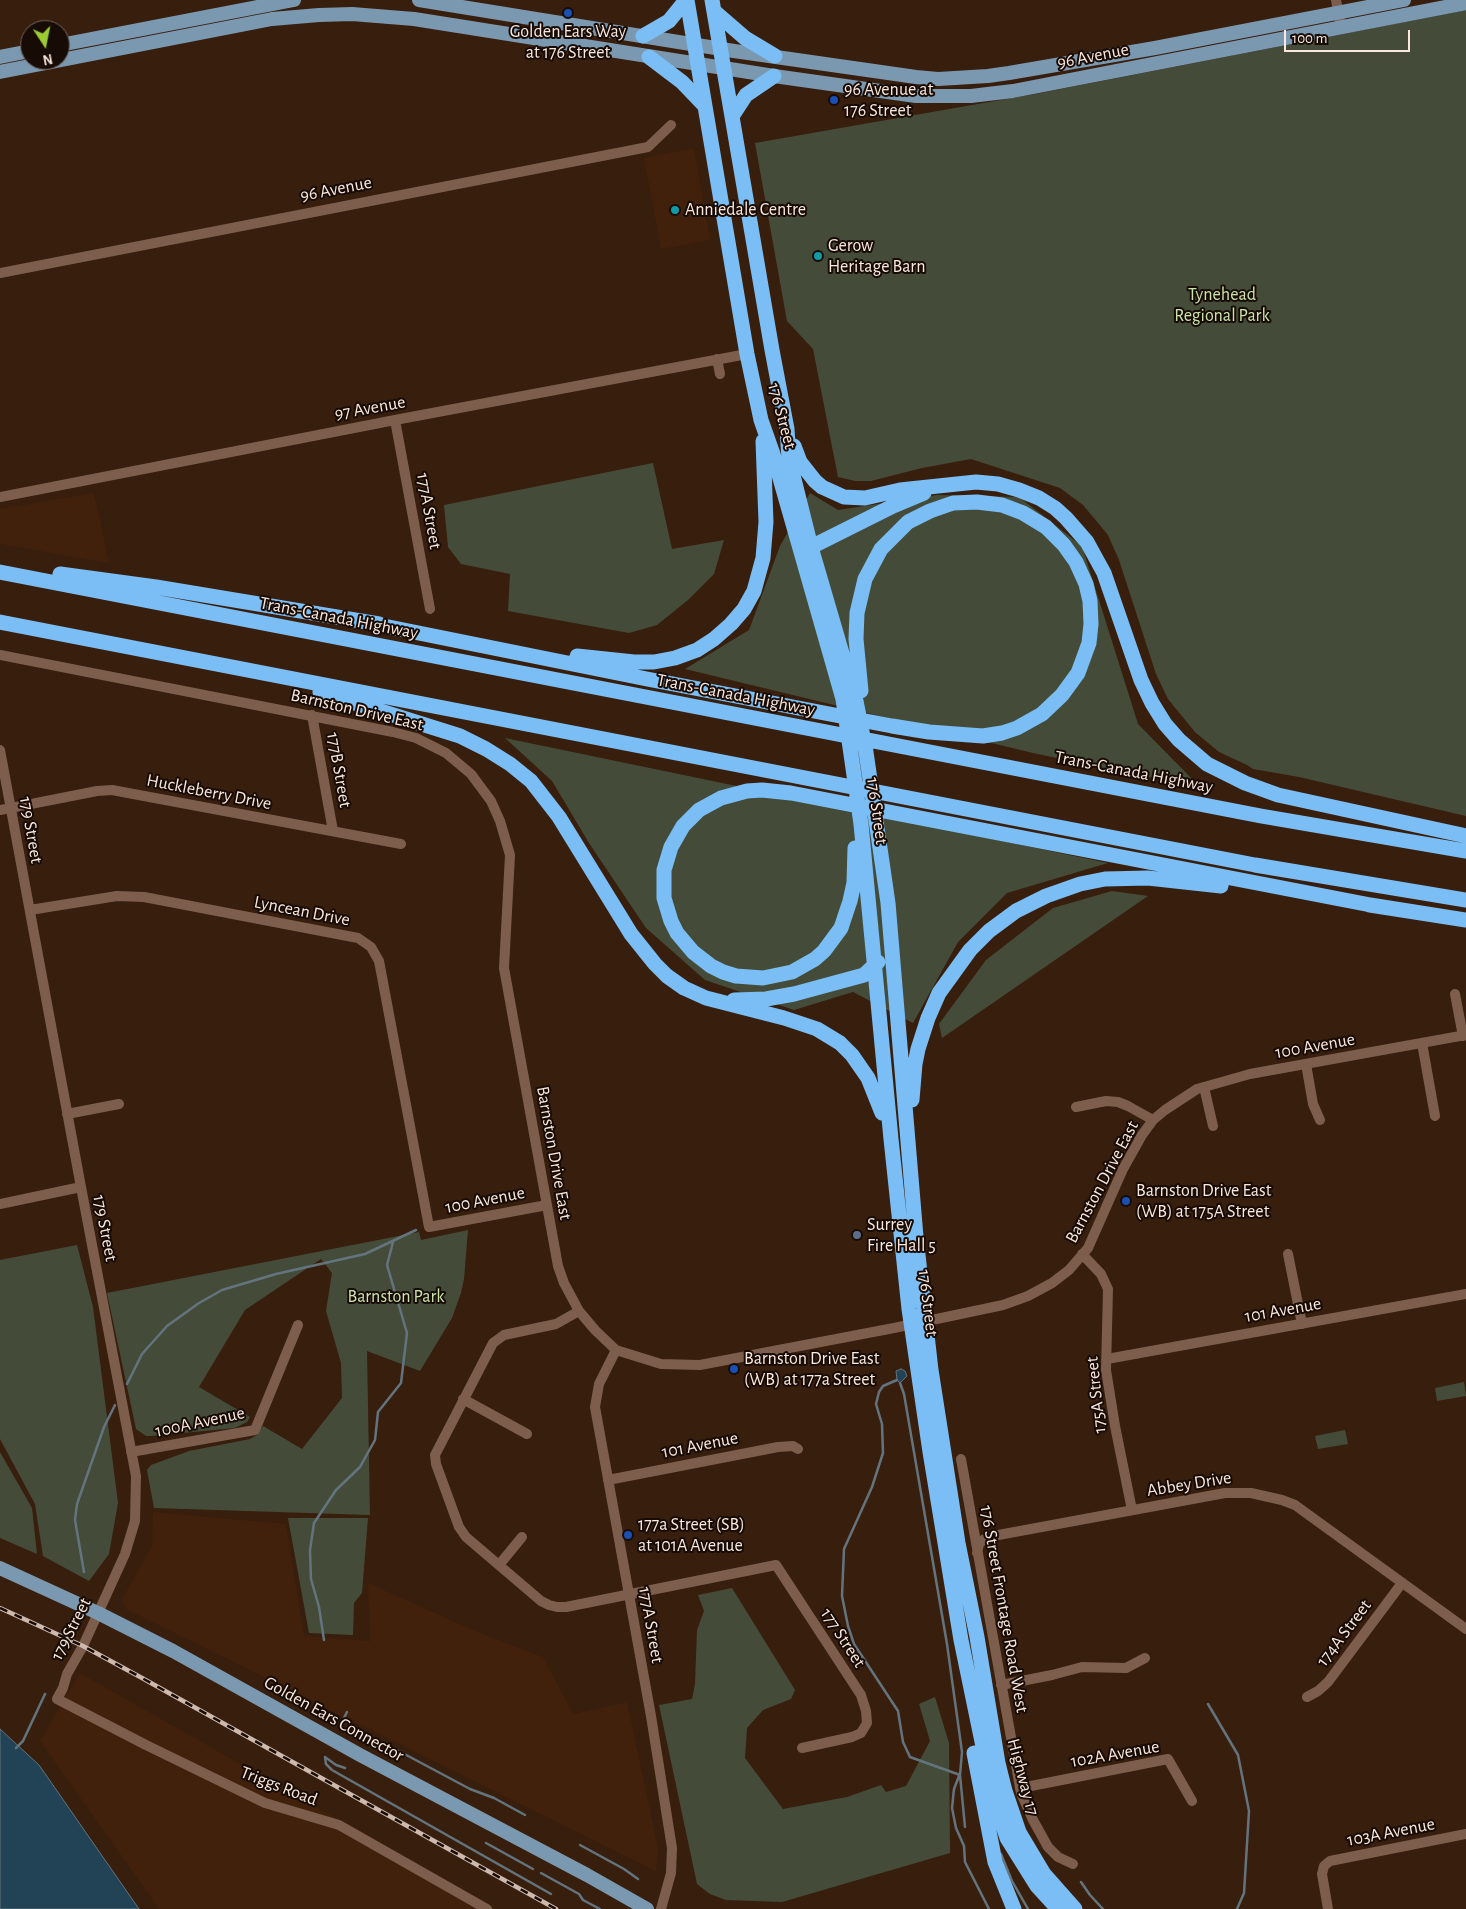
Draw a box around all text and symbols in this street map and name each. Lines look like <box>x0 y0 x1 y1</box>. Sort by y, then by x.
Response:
marker: Golden Ears Way at 176 Street <box>562 7 574 19</box>
north arrow <box>20 20 70 70</box>
scale bar <box>1286 20 1412 52</box>
place label: Golden Ears Way at 176 Street <box>510 21 626 64</box>
text: 100 m <box>1292 31 1327 46</box>
street label: 96 Avenue <box>1055 38 1131 74</box>
text: N <box>42 51 54 67</box>
place label: 96 Avenue at 176 Street <box>844 79 933 122</box>
marker: 96 Avenue at 176 Street <box>828 94 840 106</box>
street label: 96 Avenue <box>298 171 374 207</box>
place label: Anniedale Centre <box>685 199 806 221</box>
marker: Anniedale Centre <box>669 204 681 216</box>
place label: Gerow Heritage Barn <box>828 235 925 278</box>
marker: Gerow Heritage Barn <box>812 250 824 262</box>
park label: Tynehead Regional Park <box>1174 284 1270 326</box>
street label: 176 Street <box>763 381 801 451</box>
street label: 97 Avenue <box>333 391 407 425</box>
street label: 177A Street <box>412 471 446 551</box>
street label: Trans-Canada Highway <box>258 592 420 644</box>
street label: Trans-Canada Highway <box>655 669 817 721</box>
street label: Barnston Drive East <box>289 684 425 736</box>
street label: 177B Street <box>322 731 356 809</box>
street label: Trans-Canada Highway <box>1053 746 1215 798</box>
street label: Huckleberry Drive <box>145 769 273 815</box>
street label: 176 Street <box>862 776 892 846</box>
street label: 179 Street <box>15 795 47 865</box>
street label: Lyncean Drive <box>252 891 352 931</box>
street label: 100 Avenue <box>1273 1028 1357 1064</box>
street label: Barnston Drive East <box>532 1084 576 1222</box>
street label: Barnston Drive East <box>1061 1117 1143 1247</box>
place label: Barnston Drive East (WB) at 175A Street <box>1136 1180 1271 1222</box>
street label: 100 Avenue <box>443 1182 527 1218</box>
street label: 179 Street <box>88 1193 122 1263</box>
marker: Barnston Drive East (WB) at 175A Street <box>1120 1195 1132 1207</box>
place label: Surrey Fire Hall 5 <box>867 1214 936 1256</box>
marker: Surrey Fire Hall 5 <box>851 1229 863 1241</box>
street label: 176 Street <box>913 1268 943 1338</box>
park label: Barnston Park <box>347 1286 445 1308</box>
street label: 101 Avenue <box>1243 1293 1323 1327</box>
place label: Barnston Drive East (WB) at 177a Street <box>744 1348 879 1390</box>
street label: 175A Street <box>1081 1356 1111 1434</box>
marker: Barnston Drive East (WB) at 177a Street <box>728 1363 740 1375</box>
street label: 100A Avenue <box>153 1402 247 1442</box>
street label: 101 Avenue <box>660 1427 740 1463</box>
street label: Abbey Drive <box>1145 1467 1233 1501</box>
street label: 176 Street Frontage Road West <box>975 1504 1033 1714</box>
place label: 177a Street (SB) at 101A Avenue <box>638 1514 745 1556</box>
marker: 177a Street (SB) at 101A Avenue <box>622 1529 634 1541</box>
street label: 177A Street <box>634 1585 668 1665</box>
street label: 179 Street <box>46 1594 96 1664</box>
street label: 174A Street <box>1312 1595 1376 1671</box>
street label: 177 Street <box>816 1604 870 1672</box>
street label: Golden Ears Connector <box>260 1672 408 1766</box>
street label: Highway 17 <box>1002 1736 1044 1818</box>
street label: 102A Avenue <box>1069 1736 1161 1772</box>
street label: Triggs Road <box>237 1761 321 1811</box>
street label: 103A Avenue <box>1345 1813 1437 1851</box>

